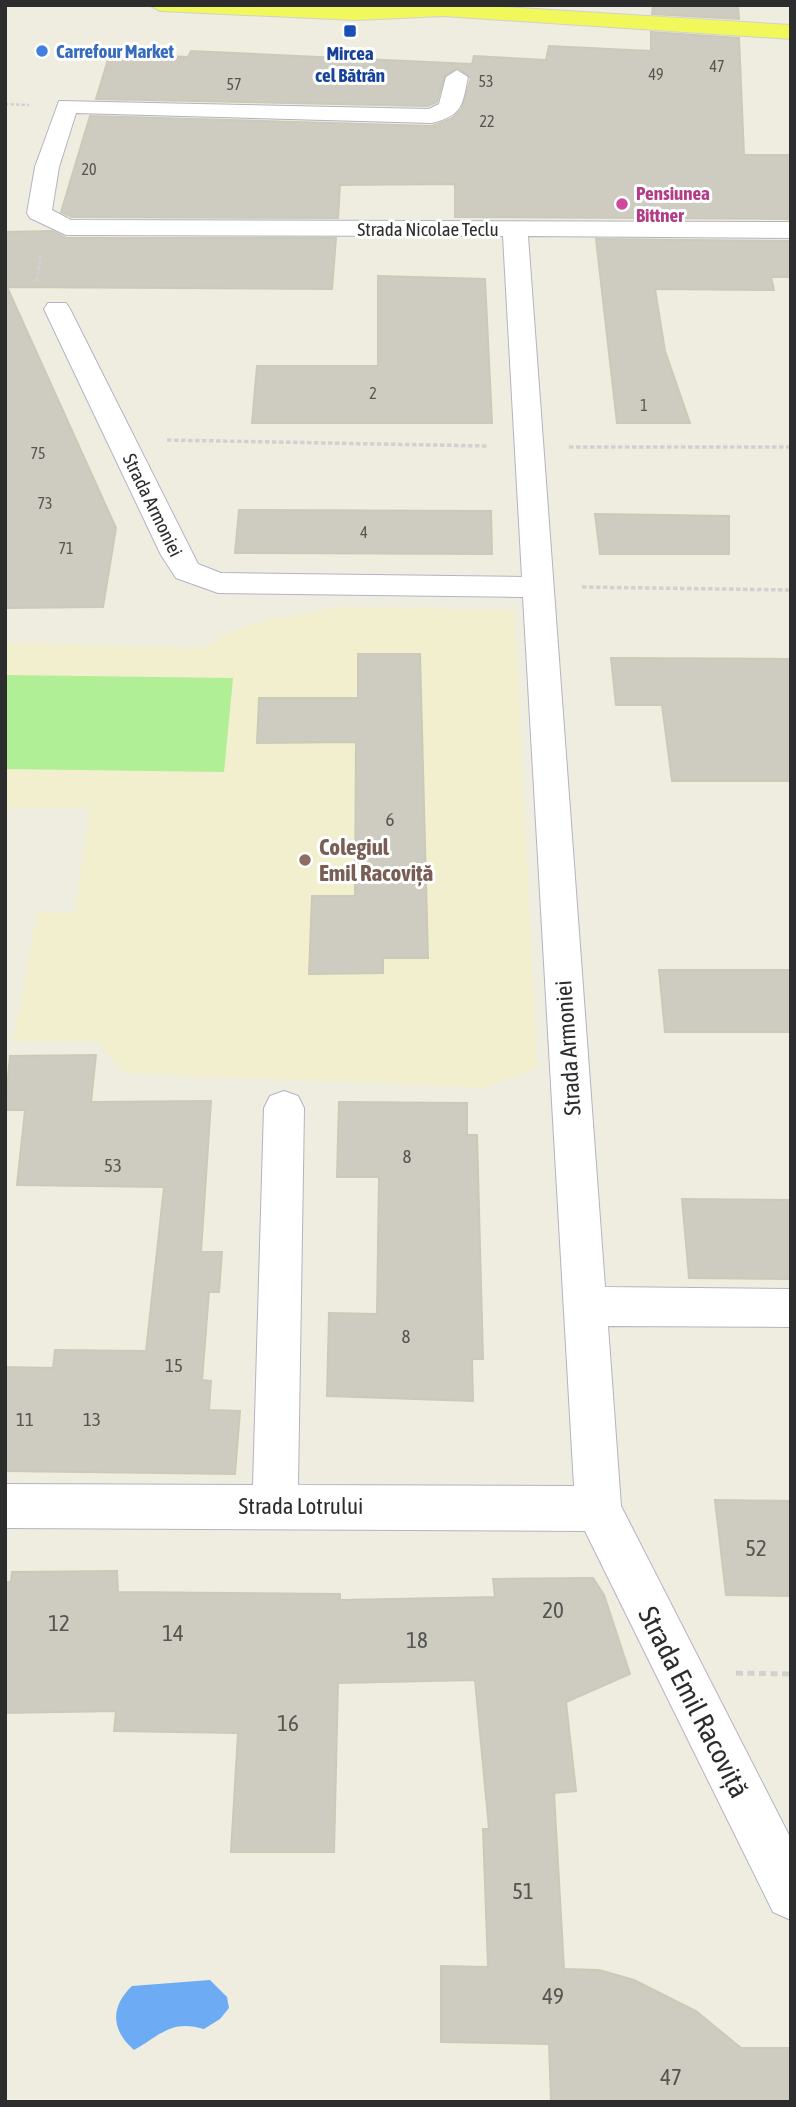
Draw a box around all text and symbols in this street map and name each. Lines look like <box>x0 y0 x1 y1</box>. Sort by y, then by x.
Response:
marker: Mircea cel Bătrân <box>342 23 358 39</box>
place label: Carrefour Market <box>56 40 175 62</box>
place label: Mircea cel Bătrân <box>315 42 385 86</box>
marker: Carrefour Market <box>34 43 50 59</box>
house number: 47 <box>709 57 725 75</box>
house number: 49 <box>648 65 664 83</box>
house number: 53 <box>478 72 494 90</box>
house number: 57 <box>226 75 242 93</box>
house number: 22 <box>479 112 495 130</box>
house number: 20 <box>81 160 97 178</box>
place label: Pensiunea Bittner <box>636 182 710 226</box>
marker: Pensiunea Bittner <box>614 196 630 212</box>
street label: Strada Nicolae Teclu <box>357 218 499 240</box>
house number: 2 <box>369 384 377 402</box>
house number: 1 <box>640 396 648 414</box>
house number: 75 <box>30 444 46 462</box>
street label: Strada Armoniei <box>119 450 187 560</box>
house number: 73 <box>37 494 53 512</box>
house number: 4 <box>360 523 368 541</box>
house number: 71 <box>58 539 74 557</box>
house number: 6 <box>386 808 395 830</box>
place label: Colegiul Emil Racoviță <box>319 834 434 887</box>
marker: Colegiul Emil Racoviță <box>297 852 313 868</box>
street label: Strada Armoniei <box>550 979 586 1117</box>
house number: 8 <box>403 1145 412 1167</box>
house number: 53 <box>104 1154 122 1176</box>
house number: 8 <box>402 1325 411 1347</box>
house number: 15 <box>165 1354 183 1376</box>
house number: 11 <box>16 1408 34 1430</box>
house number: 13 <box>83 1408 101 1430</box>
street label: Strada Lotrului <box>239 1493 363 1519</box>
house number: 52 <box>745 1535 767 1561</box>
house number: 20 <box>542 1597 564 1623</box>
street label: Strada Emil Racoviță <box>632 1601 756 1803</box>
house number: 12 <box>48 1610 70 1636</box>
house number: 14 <box>162 1620 184 1646</box>
house number: 18 <box>406 1627 428 1653</box>
house number: 16 <box>277 1710 299 1736</box>
house number: 51 <box>512 1878 534 1904</box>
house number: 49 <box>542 1983 564 2009</box>
house number: 47 <box>660 2064 682 2090</box>

